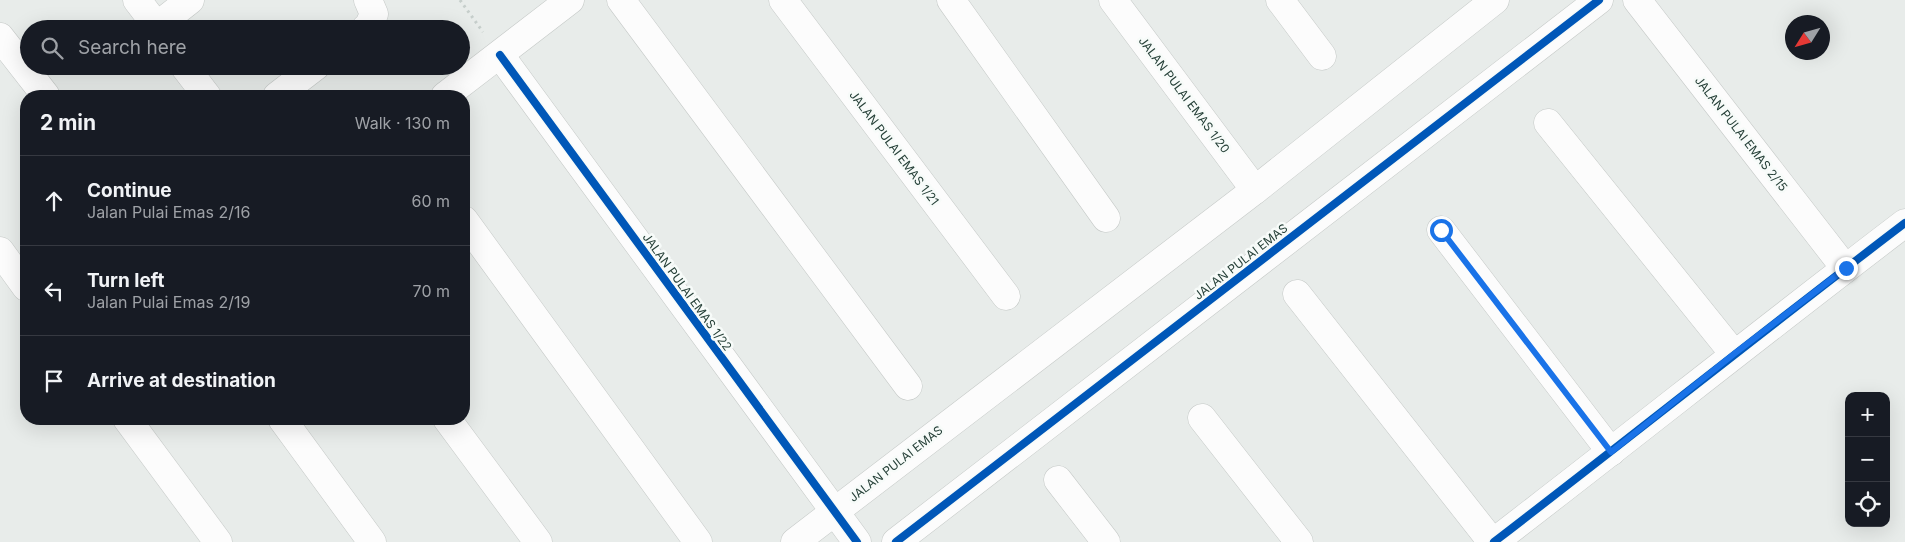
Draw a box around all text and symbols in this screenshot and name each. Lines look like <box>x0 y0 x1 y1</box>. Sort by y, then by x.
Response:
north arrow <box>1785 15 1830 60</box>
search box <box>20 20 470 75</box>
street label: JALAN PULAI EMAS 1/20 <box>1136 33 1233 156</box>
icon: search <box>38 34 66 62</box>
text: Search here <box>78 36 187 59</box>
street label: JALAN PULAI EMAS 2/15 <box>1692 73 1791 194</box>
street label: JALAN PULAI EMAS 1/21 <box>846 87 942 208</box>
text: 2 min <box>40 110 96 135</box>
text: Walk · 130 m <box>355 113 450 133</box>
text: Continue <box>87 179 172 202</box>
icon: ahead <box>40 187 68 215</box>
text: 60 m <box>411 191 450 211</box>
text: Jalan Pulai Emas 2/16 <box>87 202 250 222</box>
route start <box>1430 219 1453 242</box>
street label: JALAN PULAI EMAS <box>1191 220 1291 303</box>
street label: JALAN PULAI EMAS 1/22 <box>640 230 735 354</box>
route end <box>1835 257 1858 280</box>
text: Turn left <box>87 269 165 292</box>
icon: left <box>40 277 68 305</box>
text: 70 m <box>413 281 450 301</box>
text: Jalan Pulai Emas 2/19 <box>87 292 250 312</box>
icon: arrive <box>40 367 68 395</box>
text: Arrive at destination <box>87 369 276 392</box>
map controls <box>1845 392 1890 527</box>
button: + <box>1845 392 1890 437</box>
street label: JALAN PULAI EMAS <box>846 422 946 505</box>
button: − <box>1845 437 1890 482</box>
button: locate <box>1845 482 1890 527</box>

